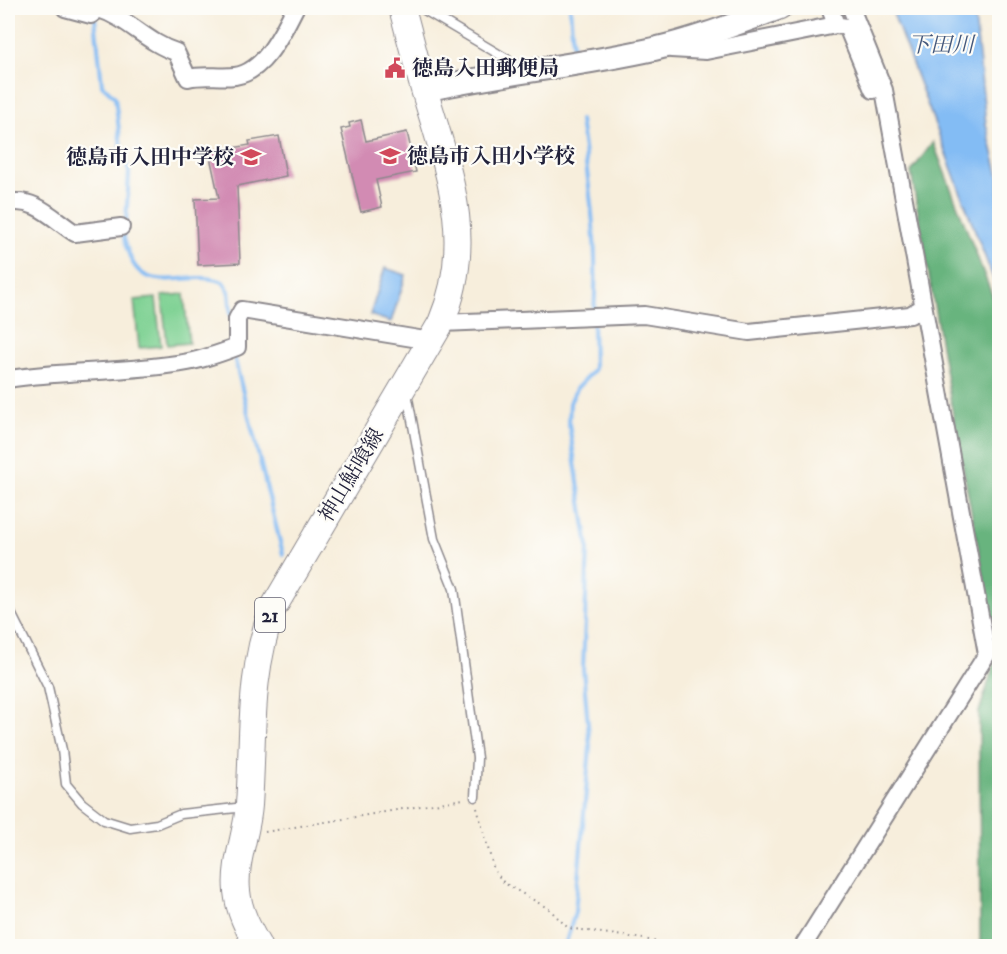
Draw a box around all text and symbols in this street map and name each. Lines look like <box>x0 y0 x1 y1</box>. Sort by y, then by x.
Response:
water label: 下田川 <box>908 32 976 59</box>
public building icon: 徳島入田郵便局 <box>383 56 407 80</box>
place label: 徳島入田郵便局 <box>412 56 559 82</box>
school or university icon: 徳島市入田小学校 <box>378 144 402 168</box>
place label: 徳島市入田小学校 <box>407 144 575 170</box>
place label: 徳島市入田中学校 <box>66 145 234 171</box>
school or university icon: 徳島市入田中学校 <box>239 145 263 169</box>
street label: 神山鮎喰線 <box>314 424 390 527</box>
road number: 21 <box>255 598 285 632</box>

